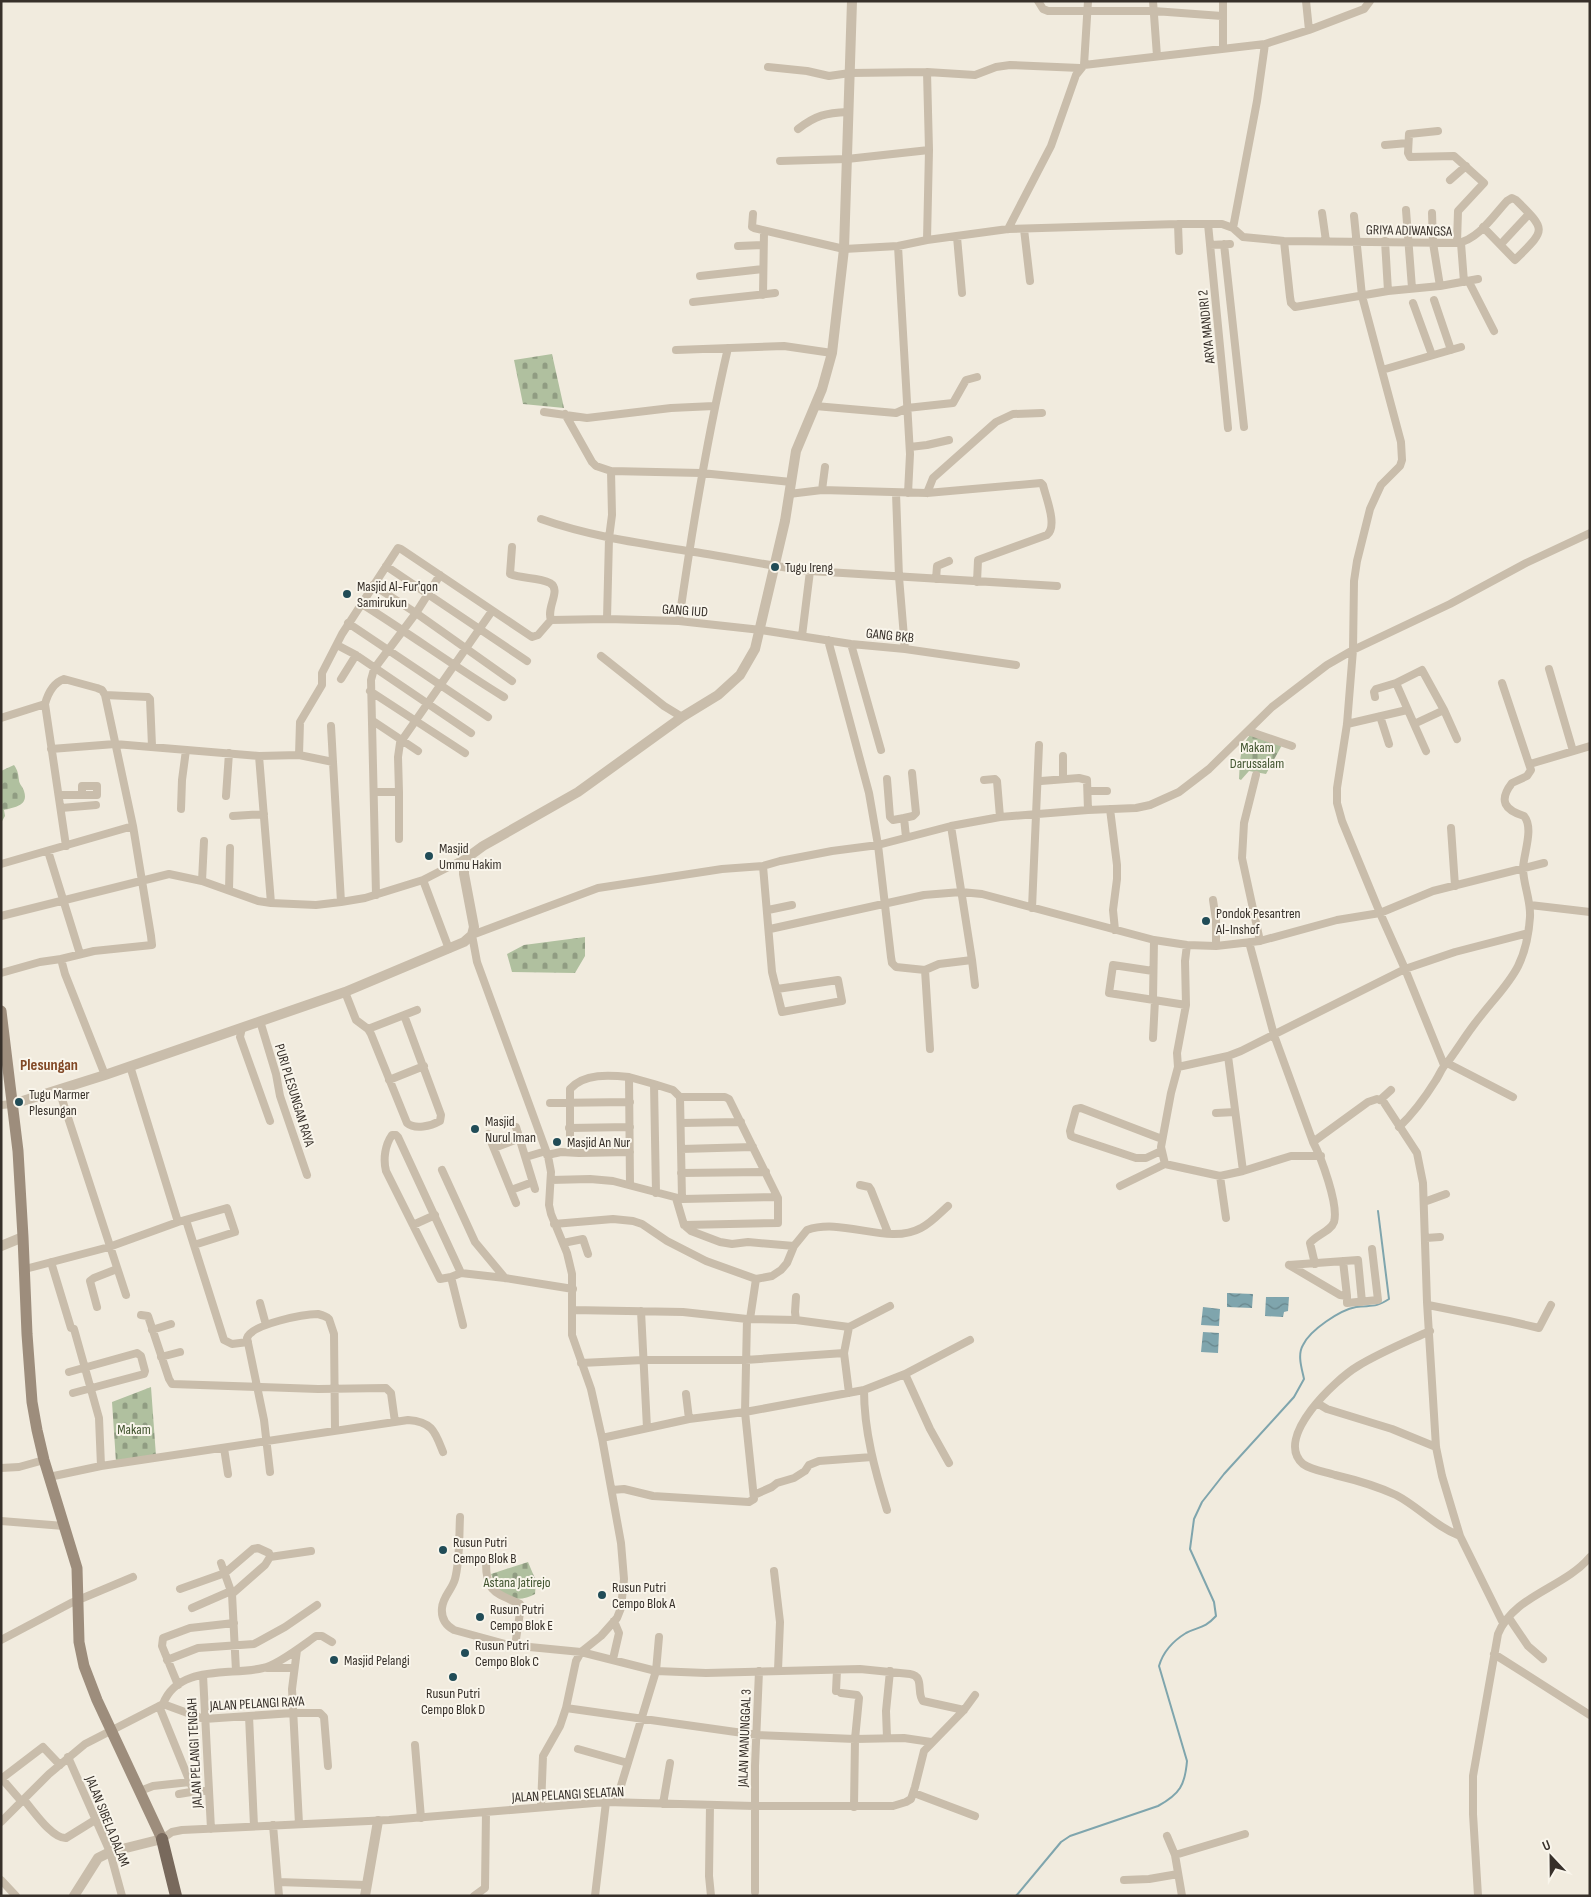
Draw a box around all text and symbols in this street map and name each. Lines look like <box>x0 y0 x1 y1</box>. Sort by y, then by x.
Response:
street label: GRIYA ADIWANGSA <box>1366 221 1453 240</box>
street label: ARYA MANDIRI 2 <box>1194 289 1219 366</box>
place label: Tugu Ireng <box>785 559 833 576</box>
marker: Tugu Ireng <box>769 561 781 573</box>
place label: Masjid Al-Fur'qon Samirukun <box>357 578 438 611</box>
marker: Masjid Al-Fur'qon Samirukun <box>341 588 353 600</box>
street label: GANG IUD <box>661 600 709 621</box>
street label: GANG BKB <box>865 625 915 646</box>
park label: Makam Darussalam <box>1230 739 1284 772</box>
place label: Masjid Ummu Hakim <box>439 840 501 873</box>
marker: Masjid Ummu Hakim <box>423 850 435 862</box>
place label: Pondok Pesantren Al-Inshof <box>1215 905 1301 938</box>
marker: Pondok Pesantren Al-Inshof <box>1200 915 1212 927</box>
street label: PURI PLESUNGAN RAYA <box>271 1042 319 1150</box>
district label: Plesungan <box>20 1056 78 1075</box>
place label: Tugu Marmer Plesungan <box>29 1086 90 1119</box>
marker: Tugu Marmer Plesungan <box>13 1096 25 1108</box>
place label: Masjid Nurul Iman <box>485 1113 536 1146</box>
marker: Masjid Nurul Iman <box>469 1123 481 1135</box>
place label: Masjid An Nur <box>567 1134 630 1151</box>
marker: Masjid An Nur <box>551 1136 563 1148</box>
park label: Makam <box>117 1421 151 1438</box>
place label: Rusun Putri Cempo Blok B <box>453 1534 517 1567</box>
marker: Rusun Putri Cempo Blok B <box>437 1544 449 1556</box>
park label: Astana Jatirejo <box>482 1574 551 1591</box>
place label: Rusun Putri Cempo Blok A <box>612 1579 676 1612</box>
marker: Rusun Putri Cempo Blok A <box>596 1589 608 1601</box>
place label: Rusun Putri Cempo Blok E <box>490 1601 553 1634</box>
marker: Rusun Putri Cempo Blok E <box>474 1611 486 1623</box>
place label: Rusun Putri Cempo Blok C <box>475 1637 539 1670</box>
marker: Rusun Putri Cempo Blok C <box>459 1647 471 1659</box>
place label: Masjid Pelangi <box>344 1652 410 1669</box>
marker: Masjid Pelangi <box>328 1654 340 1666</box>
marker: Rusun Putri Cempo Blok D <box>447 1671 459 1683</box>
place label: Rusun Putri Cempo Blok D <box>421 1685 485 1718</box>
street label: JALAN MANUNGGAL 3 <box>734 1688 755 1788</box>
street label: JALAN PELANGI RAYA <box>208 1692 306 1715</box>
street label: JALAN PELANGI TENGAH <box>183 1697 206 1810</box>
street label: JALAN SIBELA DALAM <box>81 1772 133 1869</box>
street label: JALAN PELANGI SELATAN <box>510 1783 625 1806</box>
north arrow <box>1526 1832 1576 1882</box>
text: U <box>1540 1836 1553 1855</box>

